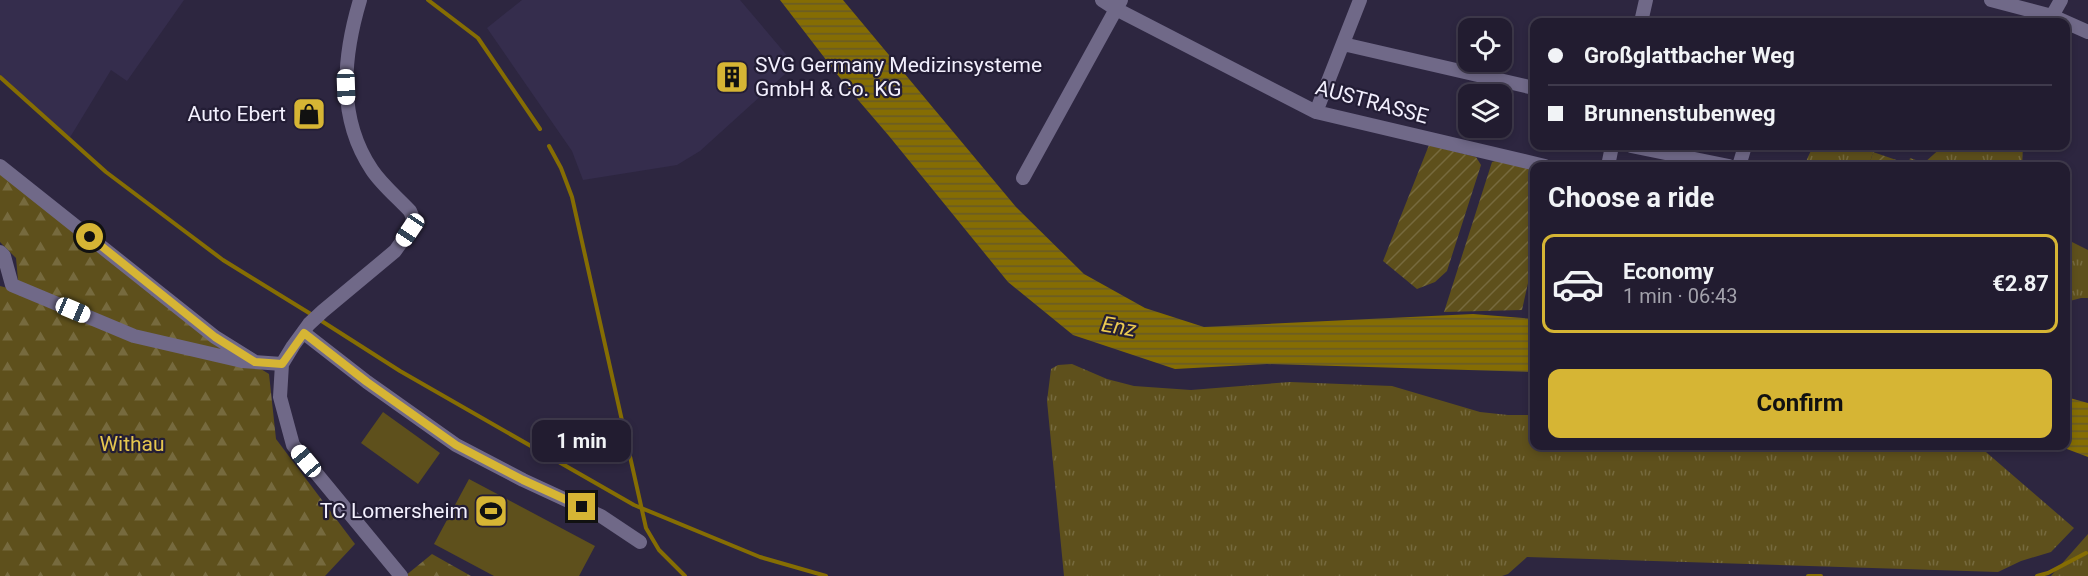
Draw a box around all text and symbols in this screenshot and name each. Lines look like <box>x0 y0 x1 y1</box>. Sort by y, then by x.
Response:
map controls <box>1458 18 1512 138</box>
button: locate <box>1458 18 1512 72</box>
text: Großglattbacher Weg <box>1584 43 1795 68</box>
place label: SVG Germany Medizinsysteme GmbH & Co. KG <box>755 53 1042 101</box>
building icon: SVG Germany Medizinsysteme GmbH & Co. KG <box>714 59 750 95</box>
car <box>336 69 356 105</box>
street label: AUSTRASSE <box>1313 75 1431 129</box>
button: layers <box>1458 84 1512 138</box>
shop icon: Auto Ebert <box>291 96 327 132</box>
text: Brunnenstubenweg <box>1584 101 1776 126</box>
place label: Auto Ebert <box>188 102 286 126</box>
text: Choose a ride <box>1548 182 1714 214</box>
car <box>392 210 428 250</box>
route start <box>76 223 103 250</box>
icon: car <box>1551 257 1605 311</box>
text: Economy <box>1623 259 1714 284</box>
text: €2.87 <box>1992 271 2049 296</box>
text: 1 min · 06:43 <box>1623 284 1738 308</box>
car <box>53 295 93 325</box>
water label: Enz <box>1100 311 1138 342</box>
button: Confirm <box>1548 369 2052 438</box>
callout: 1 min <box>532 420 632 462</box>
text: 1 min <box>556 429 607 453</box>
park label: Withau <box>99 432 165 456</box>
car <box>288 441 324 481</box>
sports icon: TC Lomersheim <box>473 493 509 529</box>
route end <box>568 493 595 520</box>
place label: TC Lomersheim <box>320 499 468 523</box>

